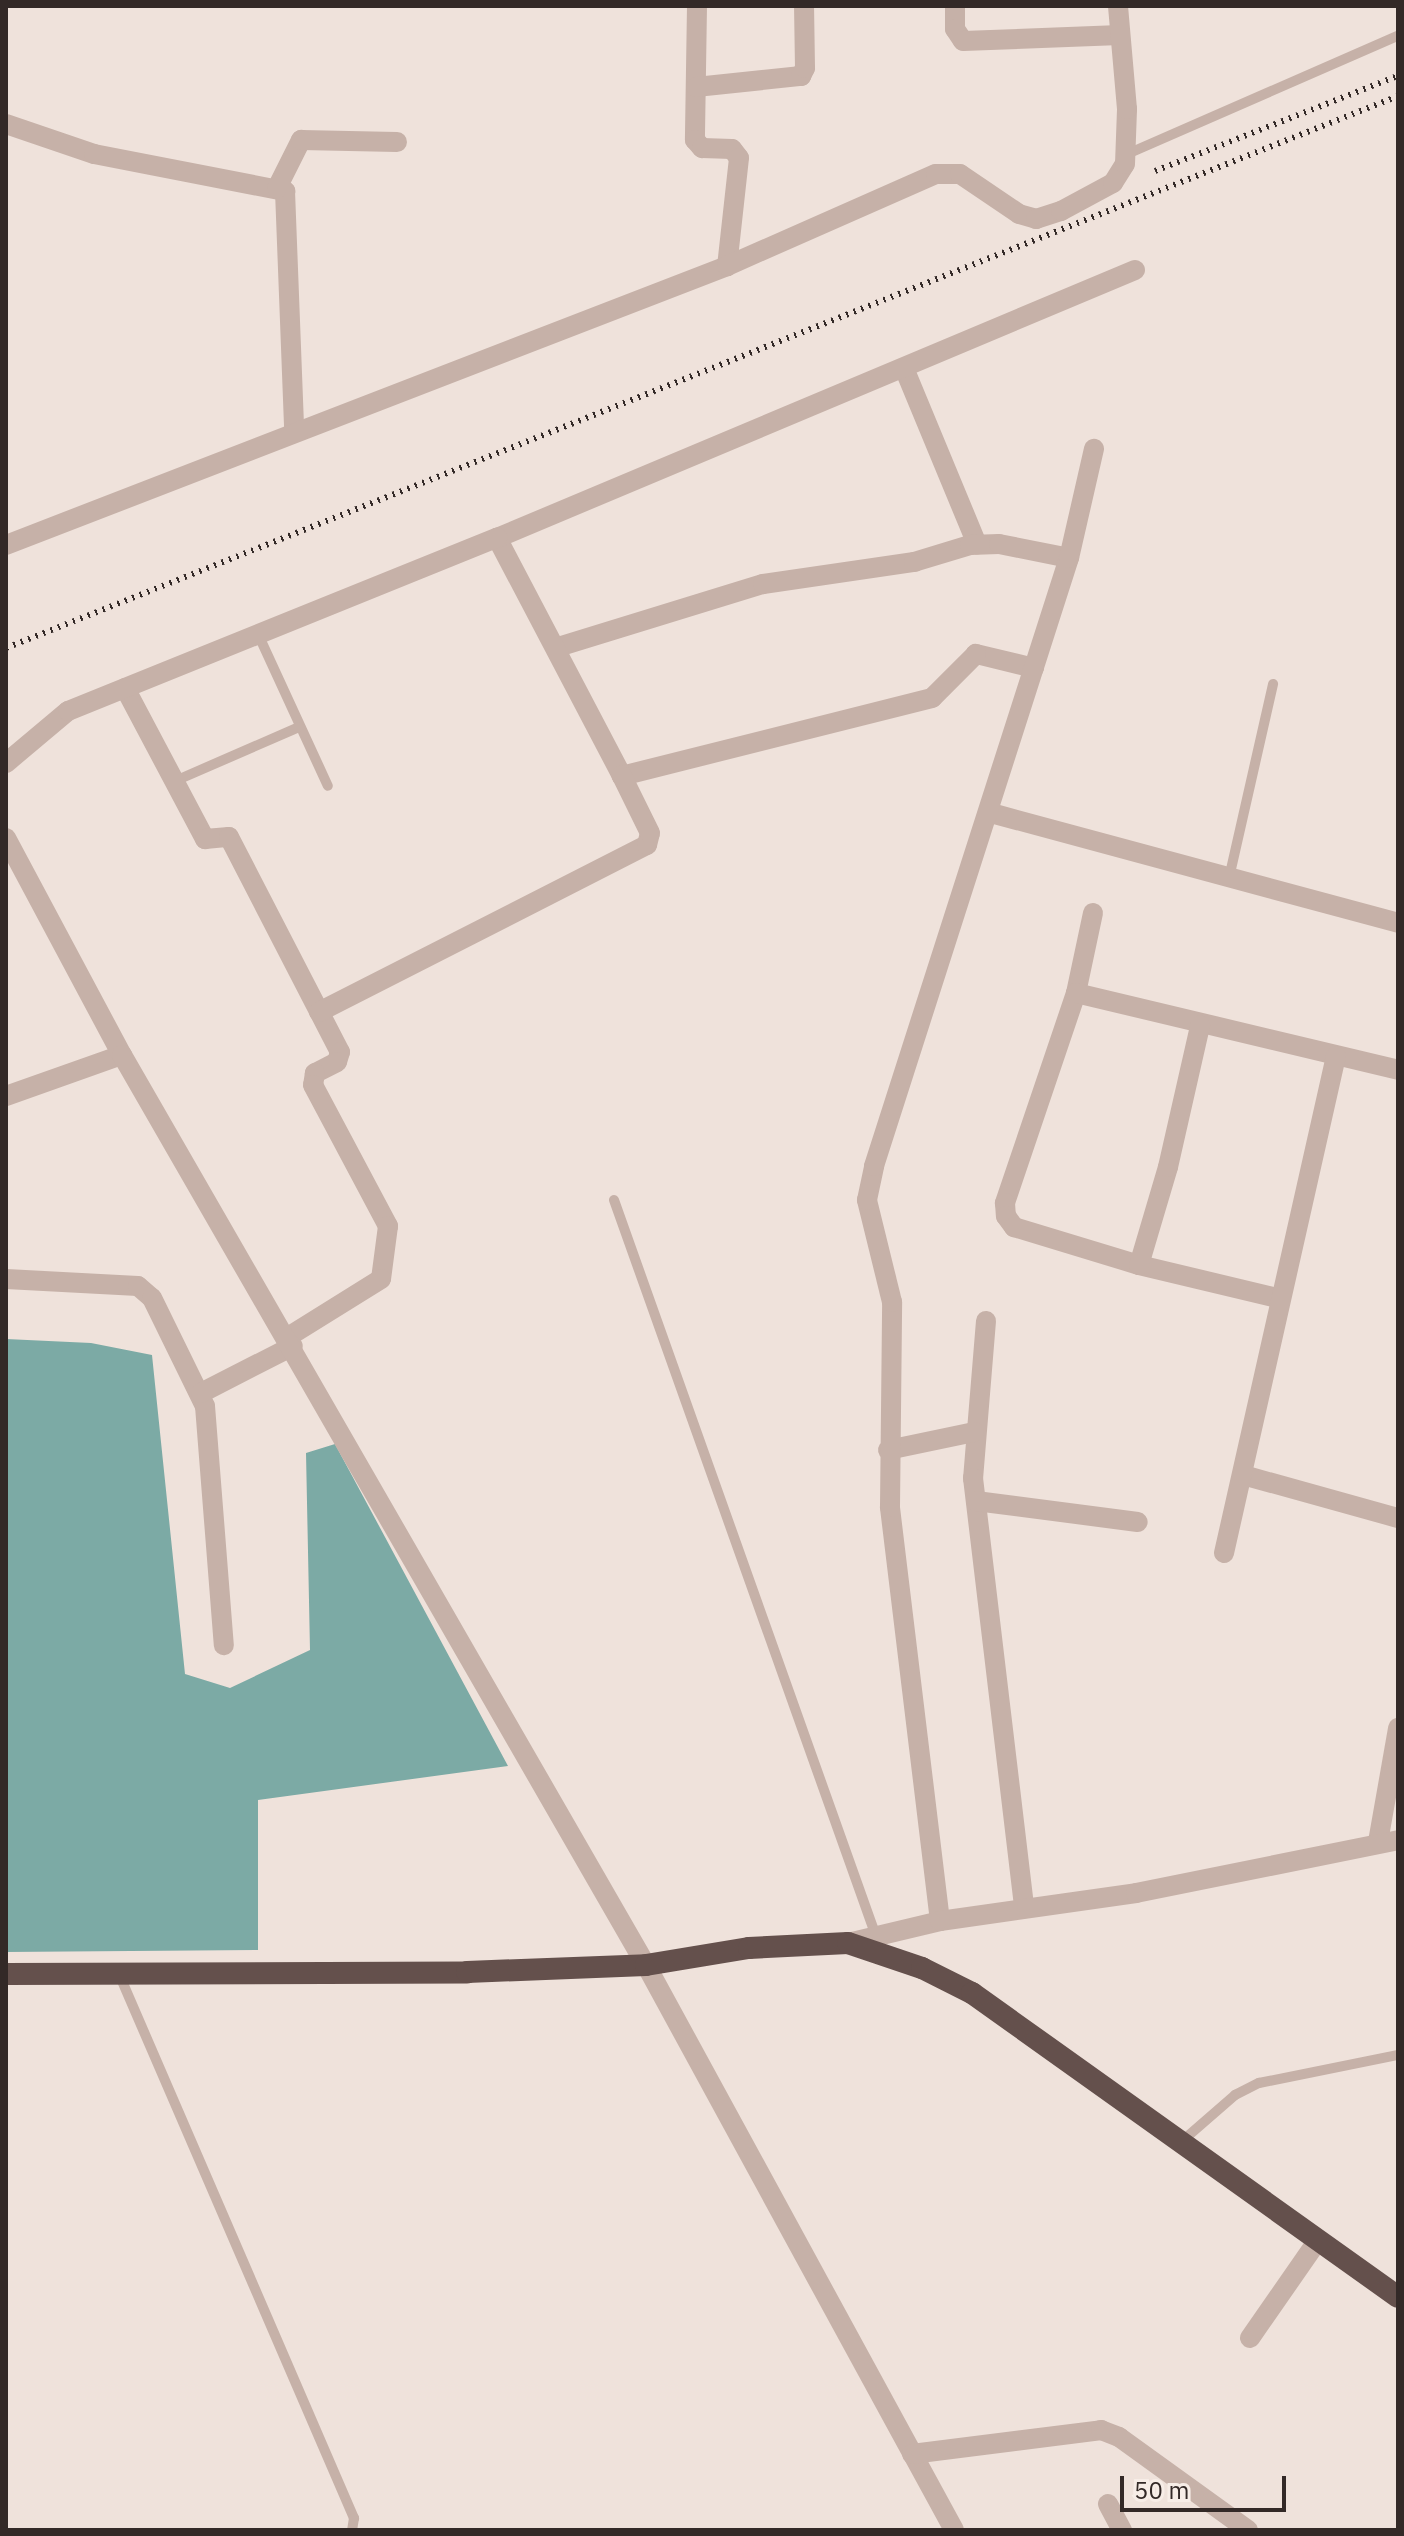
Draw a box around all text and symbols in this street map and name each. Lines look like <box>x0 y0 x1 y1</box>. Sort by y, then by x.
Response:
scale bar <box>1124 2460 1290 2510</box>
text: 50 m <box>1134 2474 1189 2506</box>

